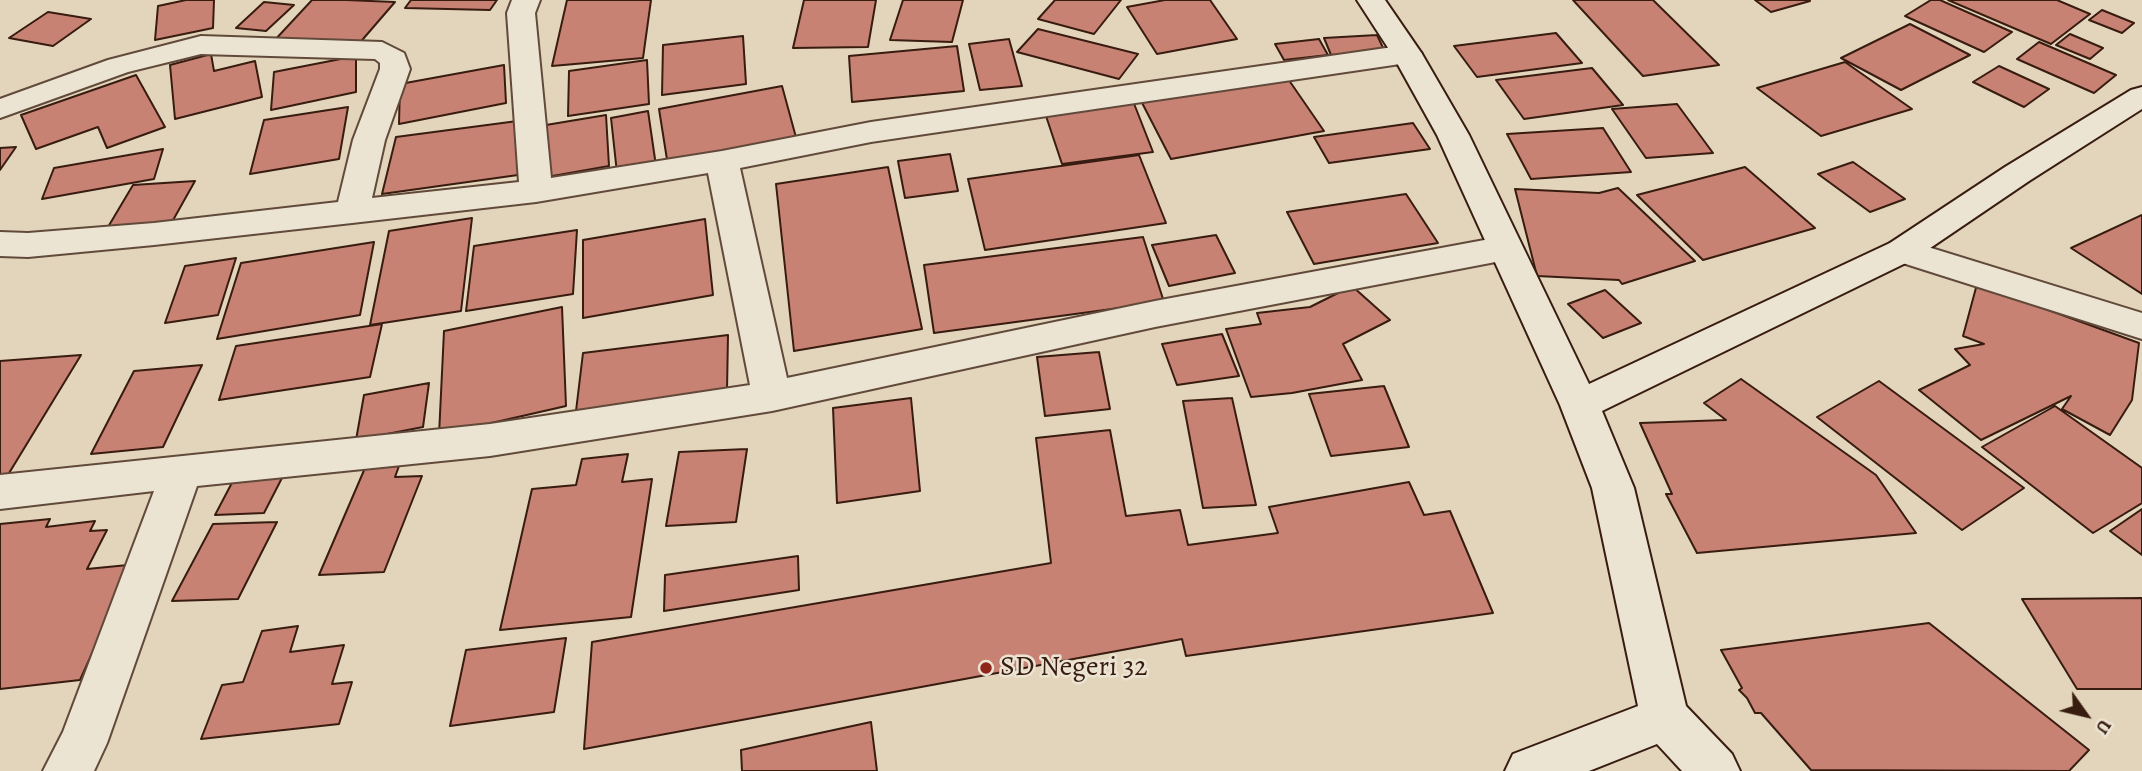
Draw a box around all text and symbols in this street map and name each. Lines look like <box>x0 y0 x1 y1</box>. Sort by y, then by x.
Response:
place label: SD Negeri 32 <box>1000 651 1148 685</box>
marker: SD Negeri 32 <box>978 660 994 676</box>
north arrow <box>2051 680 2121 750</box>
text: U <box>2089 714 2118 739</box>

